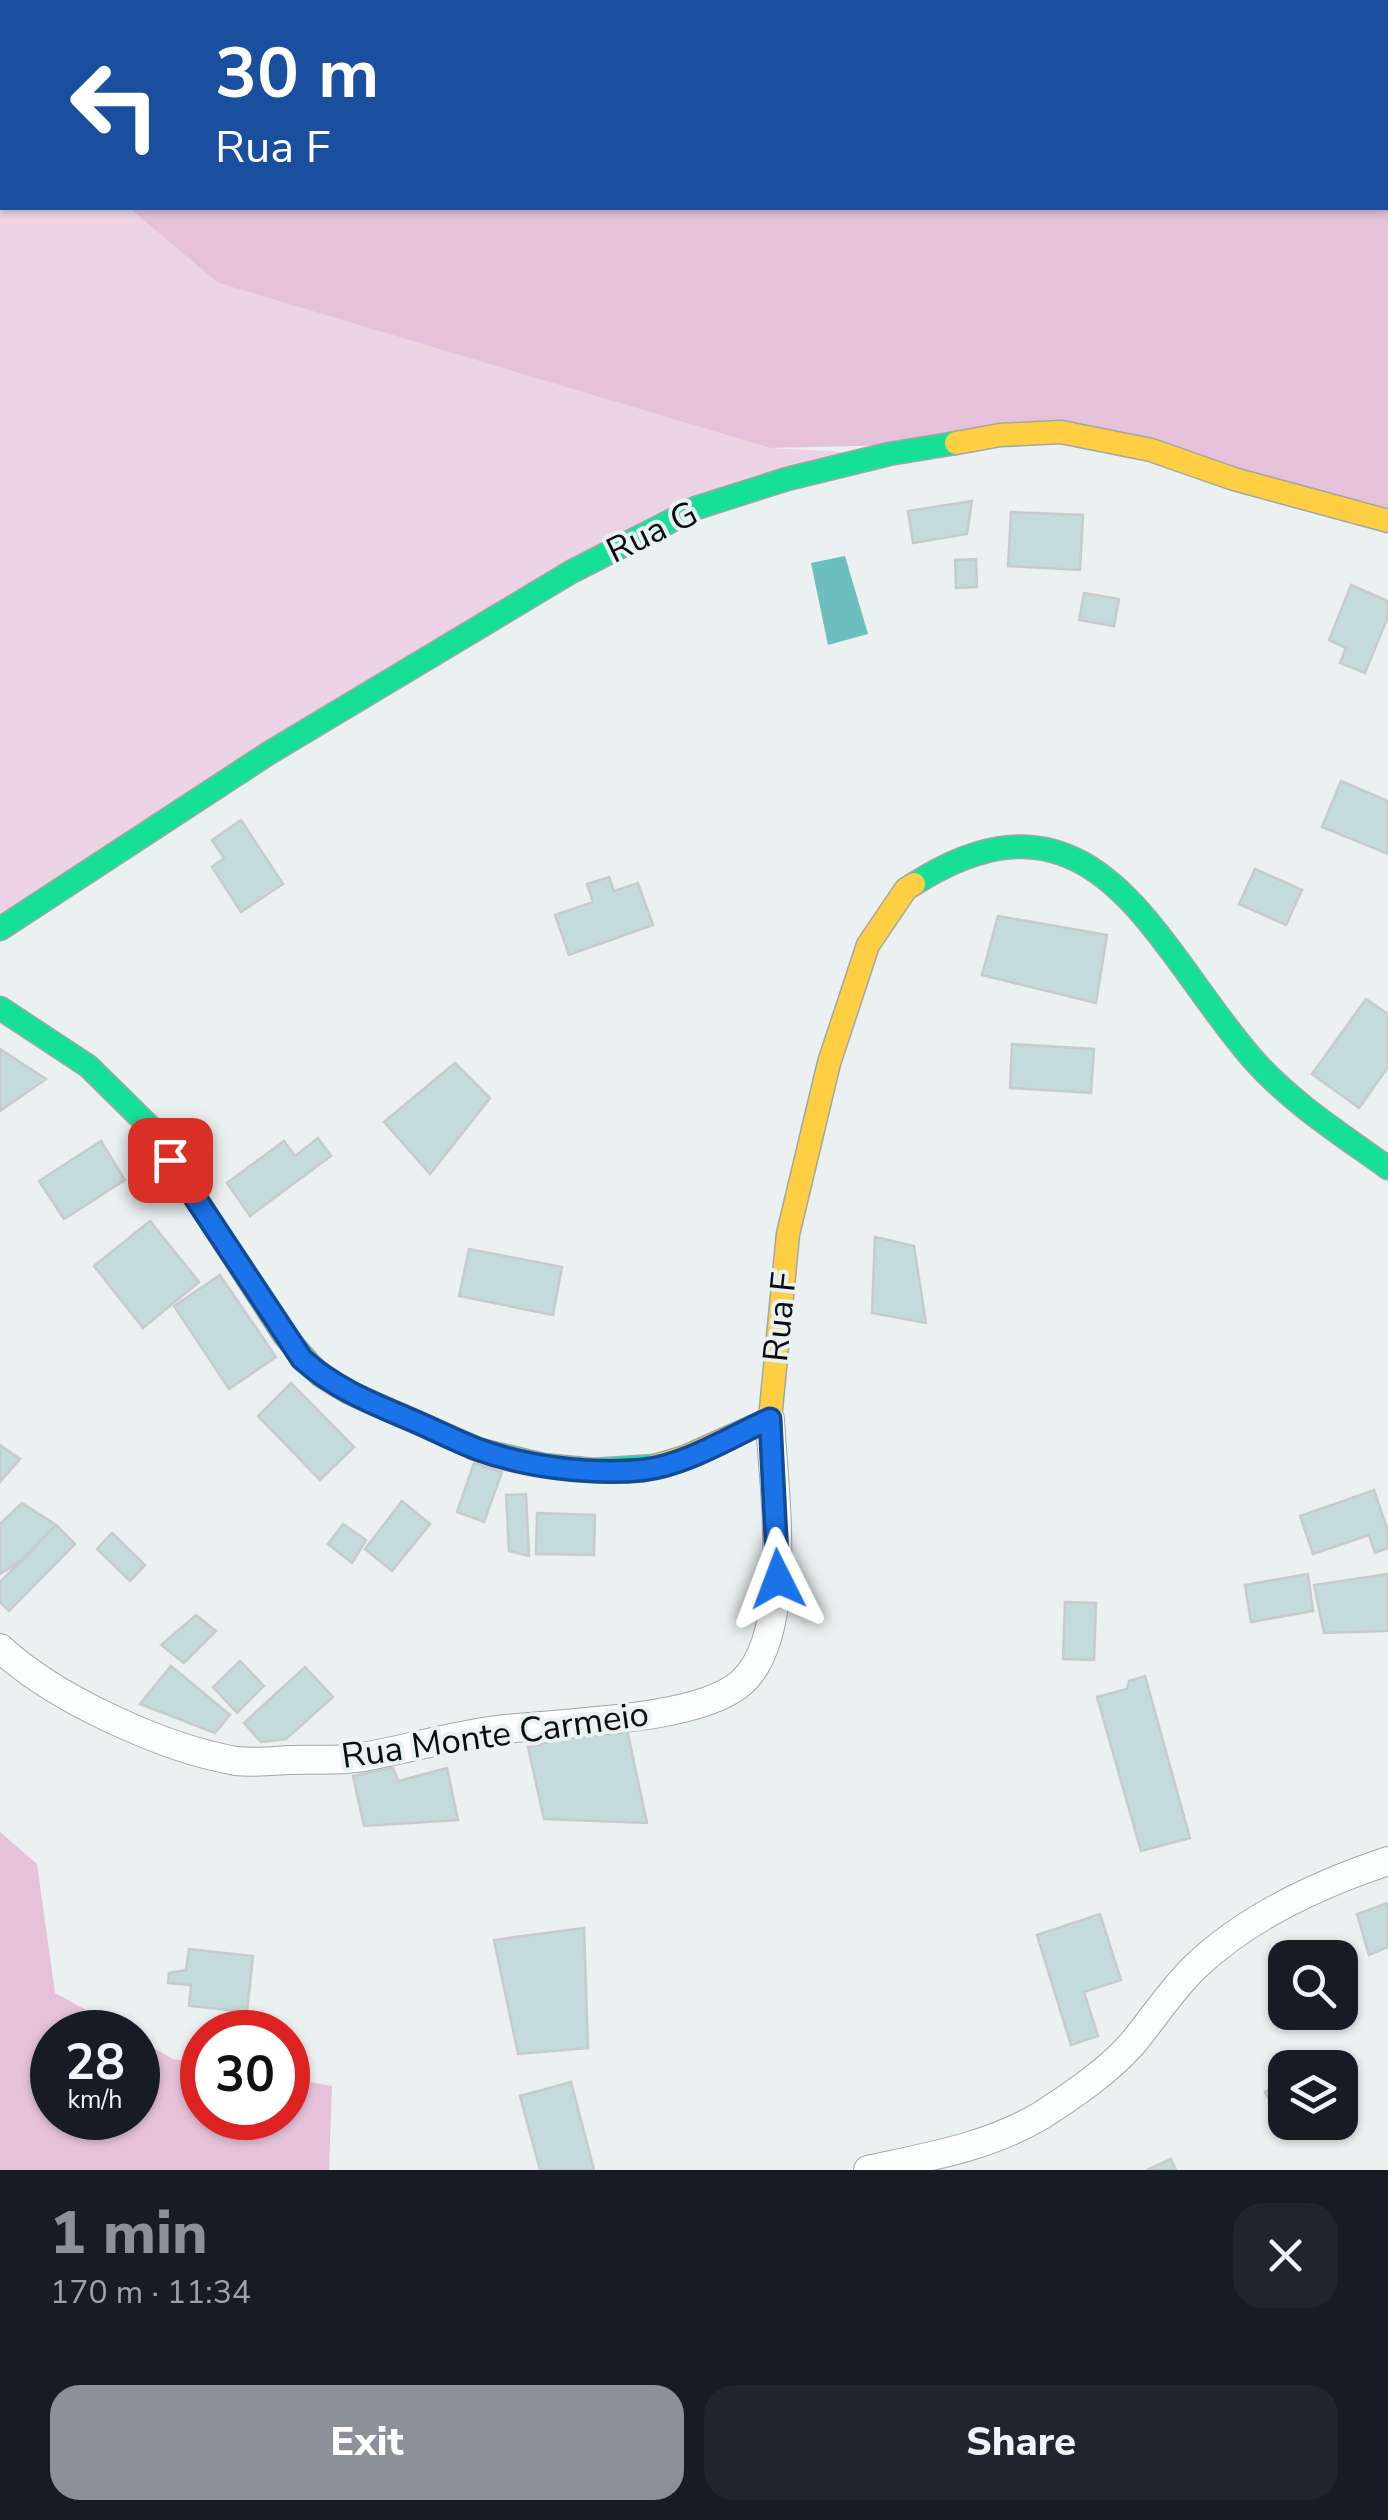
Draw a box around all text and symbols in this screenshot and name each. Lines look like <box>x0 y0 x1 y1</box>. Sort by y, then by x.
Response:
text: 30 m <box>215 26 379 122</box>
icon: left <box>50 40 180 170</box>
text: Rua F <box>215 117 330 178</box>
street label: Rua G <box>599 490 705 574</box>
pin <box>128 1118 213 1203</box>
icon: arrive <box>143 1133 198 1188</box>
street label: Rua F <box>752 1270 808 1364</box>
position arrow <box>726 1527 830 1631</box>
street label: Rua Monte Carmeio <box>338 1690 652 1780</box>
map controls <box>1268 1940 1358 2140</box>
button: search <box>1268 1940 1358 2030</box>
speed limit sign: 30 <box>180 2010 310 2140</box>
text: 28 <box>65 2028 125 2097</box>
button: layers <box>1268 2050 1358 2140</box>
text: km/h <box>67 2083 123 2117</box>
text: 1 min <box>50 2192 208 2274</box>
button: close <box>1233 2203 1338 2308</box>
text: 170 m · 11:34 <box>50 2271 251 2314</box>
button: Exit <box>50 2385 684 2500</box>
button: Share <box>704 2385 1338 2500</box>

